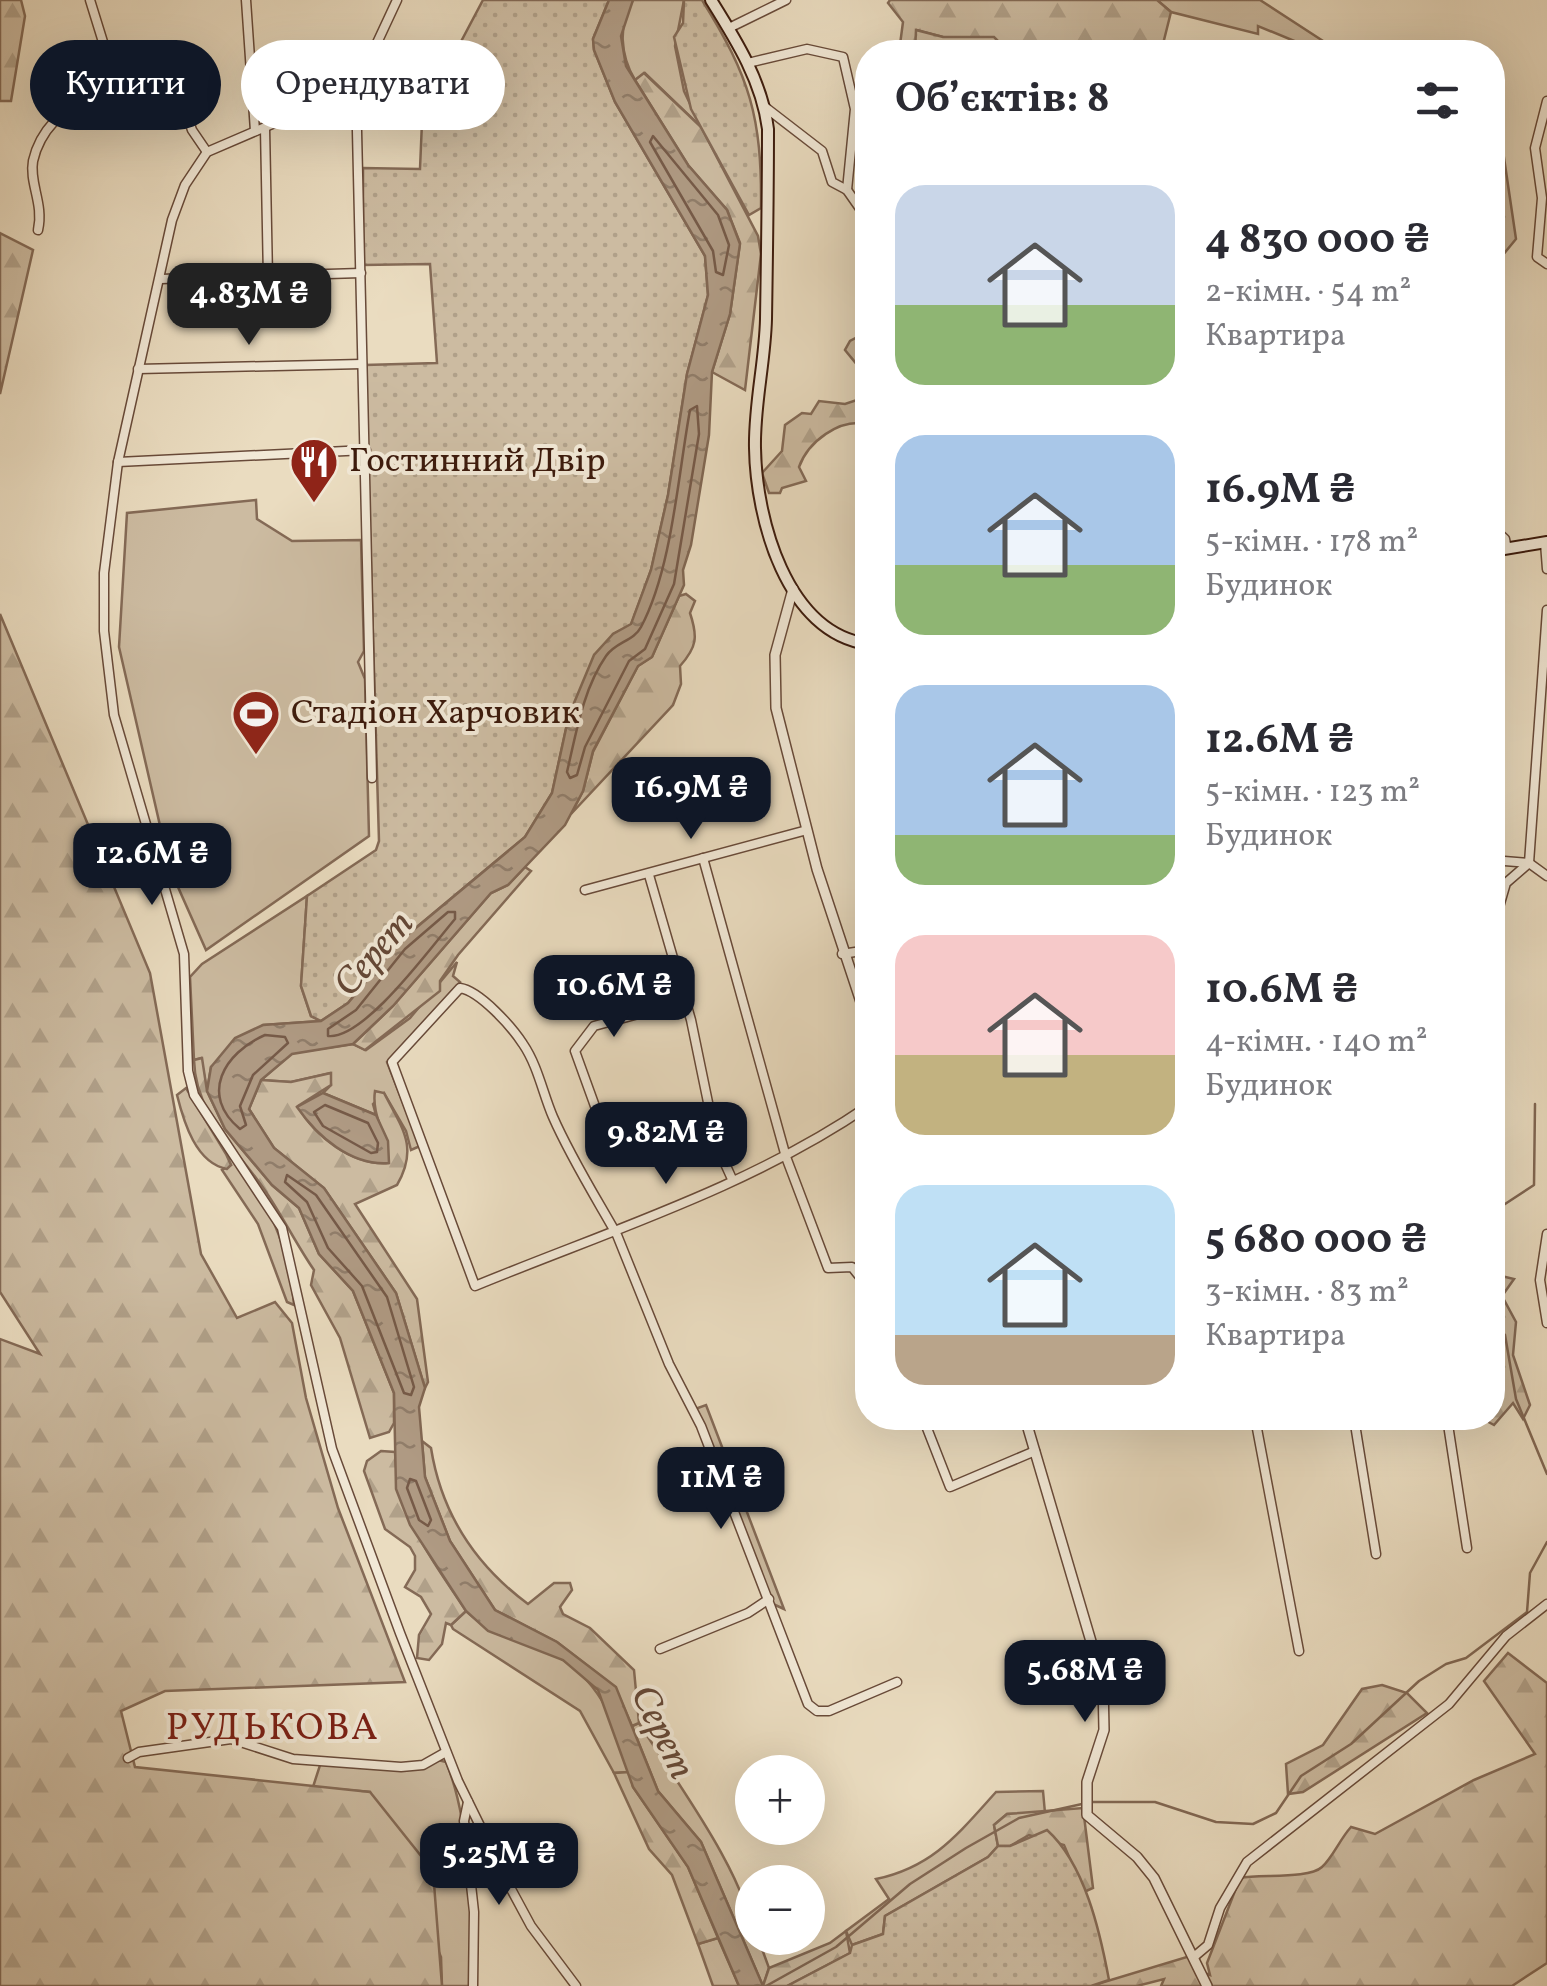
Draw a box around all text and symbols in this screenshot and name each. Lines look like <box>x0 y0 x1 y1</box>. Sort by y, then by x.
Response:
chip: Купити <box>30 40 221 130</box>
chip: Орендувати <box>241 40 505 130</box>
text: Об’єктів: 8 <box>895 71 1110 130</box>
icon: filters <box>1410 73 1465 128</box>
text: 4 830 000 ₴ <box>1205 212 1430 271</box>
icon: home <box>975 225 1095 345</box>
pin: 4.83M ₴ <box>157 263 341 348</box>
text: 2-кімн. · 54 m² <box>1205 271 1411 315</box>
text: 4.83M ₴ <box>189 273 309 317</box>
text: Квартира <box>1205 315 1346 359</box>
restaurant icon: Гостинний Двір <box>288 436 340 504</box>
place label: Гостинний Двір <box>349 438 605 486</box>
text: 16.9M ₴ <box>1205 462 1355 521</box>
icon: home <box>975 475 1095 595</box>
text: 5-кімн. · 178 m² <box>1205 521 1418 565</box>
text: Будинок <box>1205 565 1332 609</box>
sports icon: Стадіон Харчовик <box>230 688 282 756</box>
place label: Стадіон Харчовик <box>291 690 580 738</box>
text: 12.6M ₴ <box>1205 712 1354 771</box>
icon: home <box>975 725 1095 845</box>
pin: 16.9M ₴ <box>599 757 783 842</box>
text: 16.9M ₴ <box>634 767 748 811</box>
text: 5-кімн. · 123 m² <box>1205 771 1420 815</box>
text: Будинок <box>1205 815 1332 859</box>
pin: 12.6M ₴ <box>60 823 244 908</box>
text: 12.6M ₴ <box>95 833 209 877</box>
water label: Серет <box>323 900 427 1010</box>
pin: 10.6M ₴ <box>522 955 706 1040</box>
text: 10.6M ₴ <box>1205 962 1358 1021</box>
text: 10.6M ₴ <box>556 965 672 1009</box>
icon: home <box>975 975 1095 1095</box>
text: 4-кімн. · 140 m² <box>1205 1021 1428 1065</box>
text: Будинок <box>1205 1065 1332 1109</box>
pin: 9.82M ₴ <box>574 1102 758 1187</box>
text: 9.82M ₴ <box>607 1112 725 1156</box>
text: 5 680 000 ₴ <box>1205 1212 1427 1271</box>
icon: home <box>975 1225 1095 1345</box>
text: 3-кімн. · 83 m² <box>1205 1271 1409 1315</box>
text: Квартира <box>1205 1315 1346 1359</box>
pin: 11M ₴ <box>651 1447 791 1532</box>
text: 11M ₴ <box>679 1457 763 1501</box>
pin: 5.68M ₴ <box>993 1640 1177 1725</box>
text: 5.68M ₴ <box>1027 1650 1143 1694</box>
water label: Серет <box>616 1677 706 1789</box>
district label: РУДЬКОВА <box>166 1703 380 1756</box>
map controls <box>735 1755 825 1955</box>
button: + <box>735 1755 825 1845</box>
pin: 5.25M ₴ <box>407 1823 591 1908</box>
text: 5.25M ₴ <box>442 1833 556 1877</box>
button: − <box>735 1865 825 1955</box>

